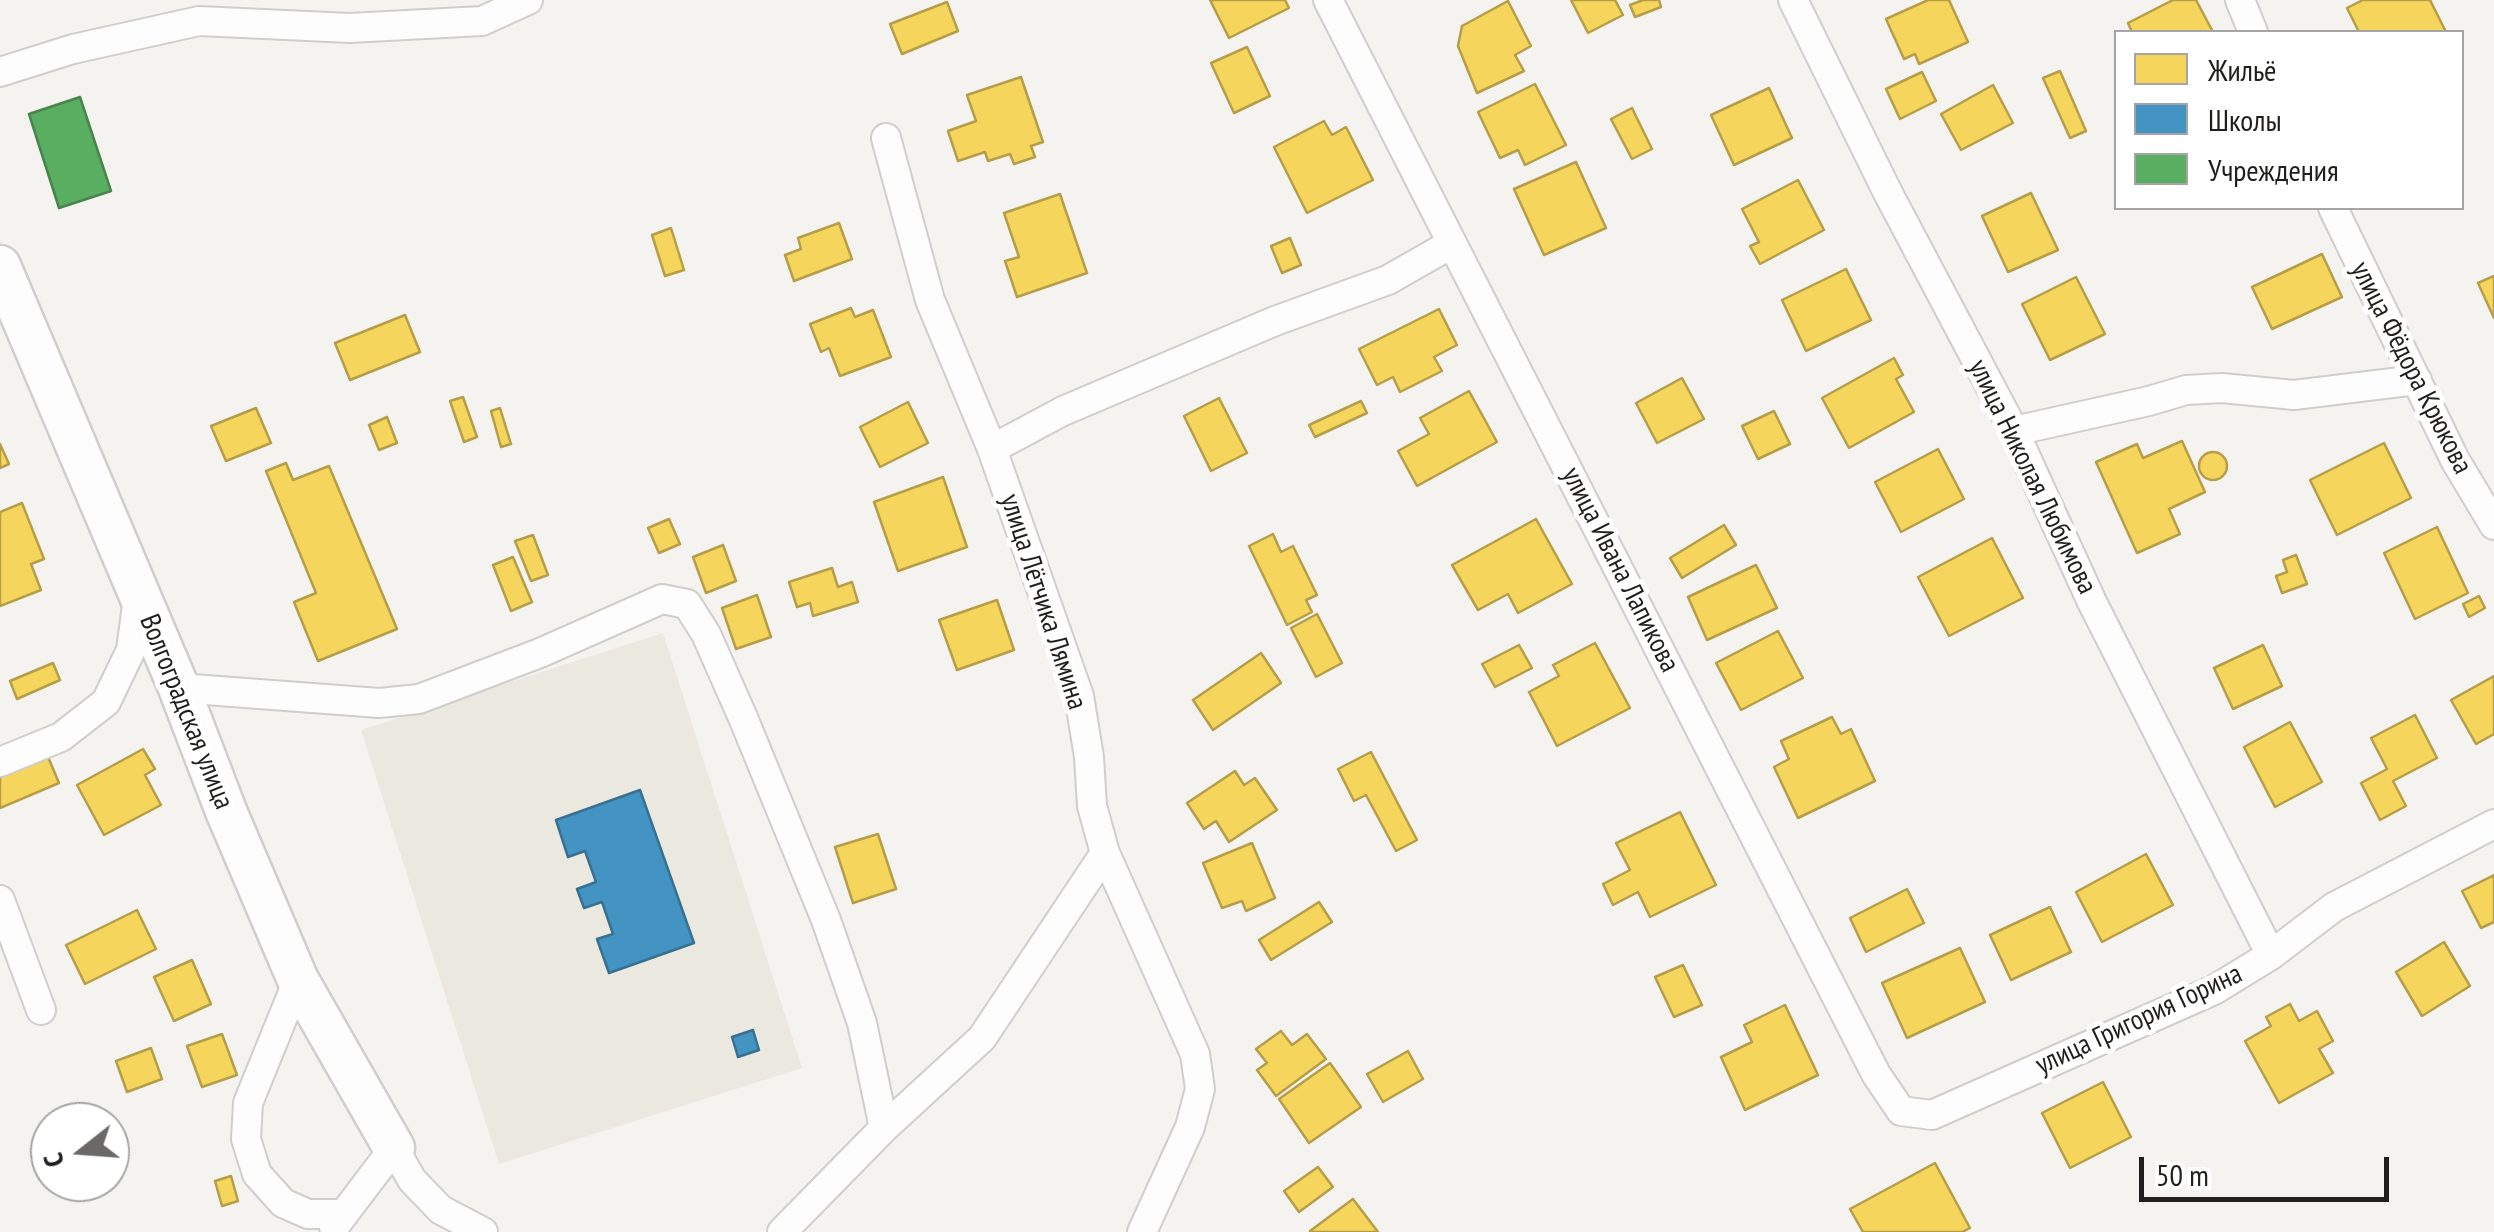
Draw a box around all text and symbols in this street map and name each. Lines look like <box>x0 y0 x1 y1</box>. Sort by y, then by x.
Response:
legend <box>2114 30 2464 210</box>
text: Жильё <box>2208 50 2276 89</box>
text: Школы <box>2208 100 2282 139</box>
text: Учреждения <box>2208 150 2339 189</box>
street label: улица Фёдора Крюкова <box>2343 256 2479 480</box>
street label: улица Николая Любимова <box>1961 354 2103 600</box>
street label: улица Ивана Лапикова <box>1554 462 1686 678</box>
street label: улица Лётчика Лямина <box>992 490 1094 714</box>
street label: Волгоградская улица <box>132 610 240 814</box>
street label: улица Григория Горина <box>2030 957 2248 1083</box>
north arrow <box>30 1102 130 1202</box>
scale bar <box>2144 1137 2394 1199</box>
text: С <box>33 1149 72 1172</box>
text: 50 m <box>2156 1155 2209 1194</box>

